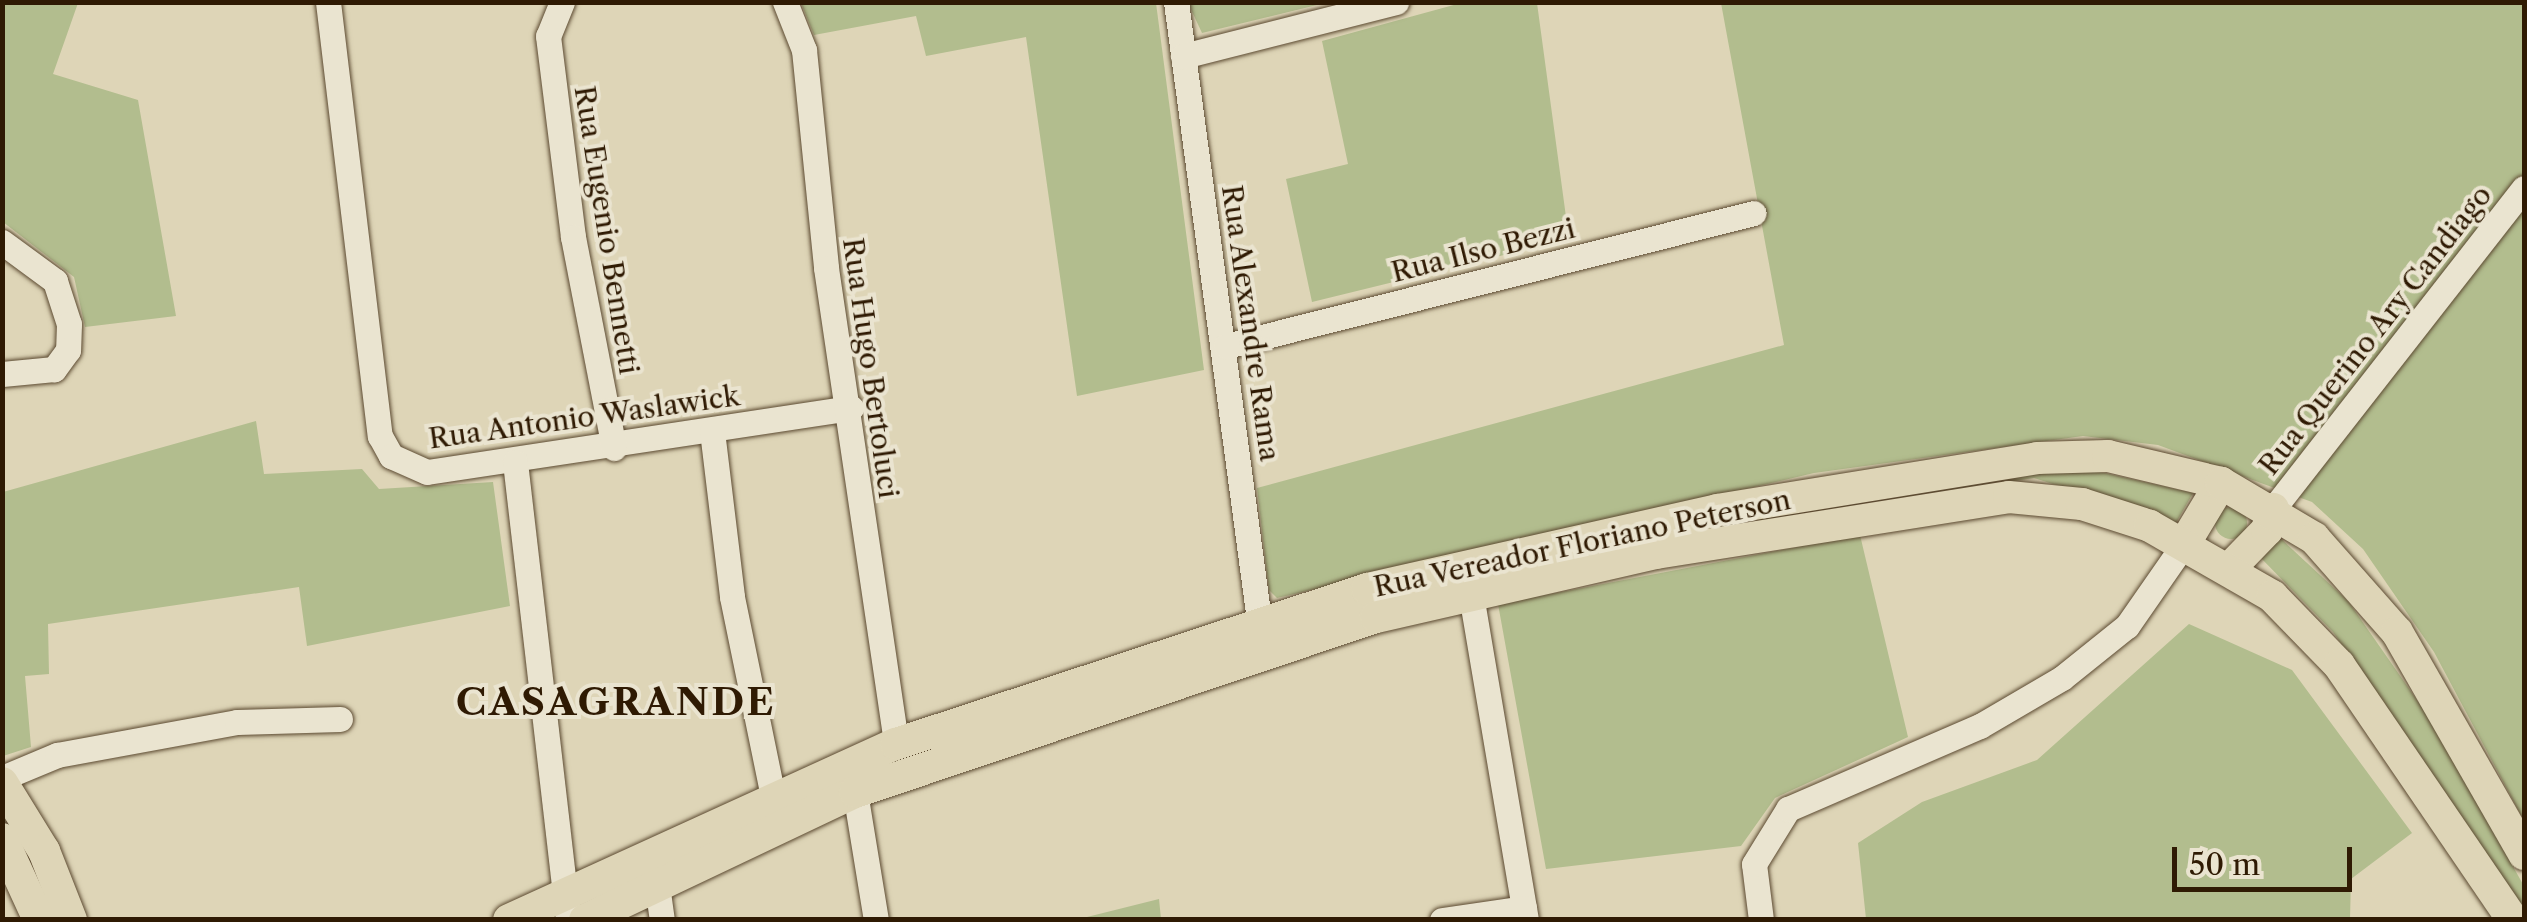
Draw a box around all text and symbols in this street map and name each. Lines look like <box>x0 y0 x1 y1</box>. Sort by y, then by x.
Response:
street label: Rua Eugenio Bennetti <box>568 83 646 377</box>
street label: Rua Querino Ary Candiago <box>2251 178 2499 482</box>
street label: Rua Alexandre Rama <box>1215 182 1287 464</box>
street label: Rua Ilso Bezzi <box>1388 211 1578 289</box>
street label: Rua Hugo Bertoluci <box>836 236 906 500</box>
street label: Rua Antonio Waslawick <box>425 378 743 456</box>
street label: Rua Vereador Floriano Peterson <box>1370 482 1794 604</box>
district label: CASAGRANDE <box>456 679 776 725</box>
scale bar <box>2177 827 2357 889</box>
text: 50 m <box>2189 846 2260 883</box>

